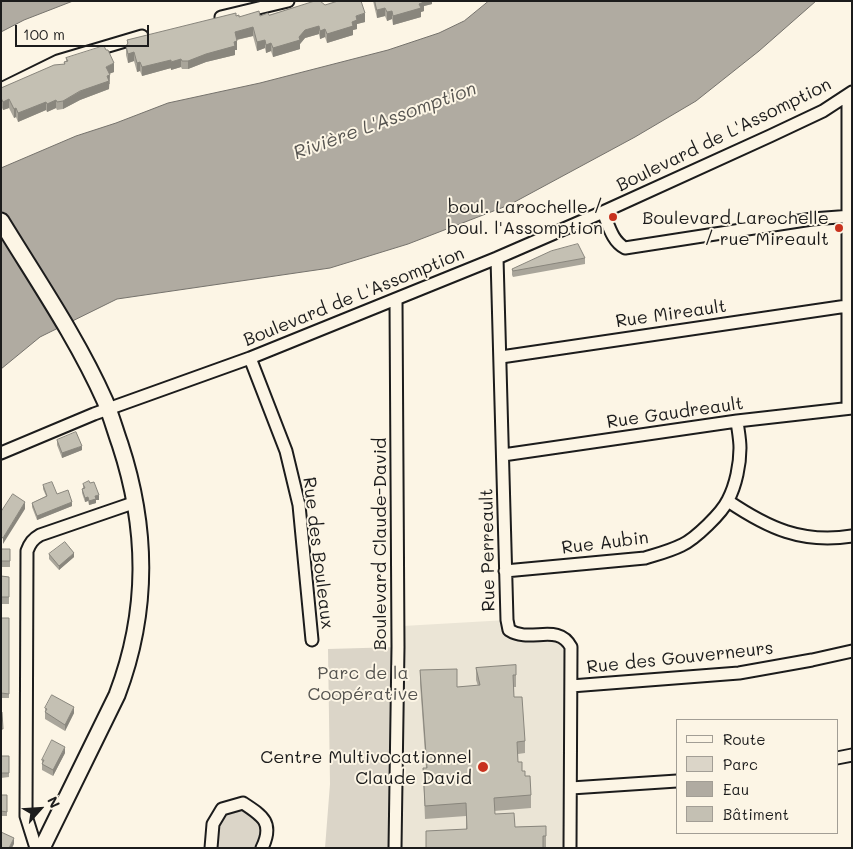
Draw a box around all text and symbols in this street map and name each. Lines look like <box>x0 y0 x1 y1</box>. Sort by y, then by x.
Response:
scale bar <box>18 15 151 47</box>
text: 100 m <box>23 24 65 44</box>
street label: Boulevard de L'Assomption <box>613 74 835 196</box>
water label: Rivière L'Assomption <box>290 77 480 165</box>
place label: boul. Larochelle / boul. l'Assomption <box>447 196 603 238</box>
place label: Boulevard Larochelle / rue Mireault <box>642 207 829 250</box>
marker: boul. Larochelle / boul. l'Assomption <box>607 211 619 223</box>
marker: Boulevard Larochelle / rue Mireault <box>833 222 845 234</box>
street label: Boulevard de L'Assomption <box>240 243 468 351</box>
street label: Rue Mireault <box>614 296 728 332</box>
street label: Rue Gaudreault <box>605 393 745 433</box>
street label: Boulevard Claude-David <box>369 438 391 650</box>
street label: Rue des Bouleaux <box>298 476 338 630</box>
street label: Rue Perreault <box>476 488 500 612</box>
street label: Rue Aubin <box>560 527 650 559</box>
street label: Rue des Gouverneurs <box>586 637 774 679</box>
park label: Parc de la Coopérative <box>308 662 418 704</box>
legend <box>676 719 838 834</box>
text: Route <box>723 729 766 749</box>
place label: Centre Multivocationnel Claude David <box>260 746 472 789</box>
text: Parc <box>723 754 758 774</box>
marker: Centre Multivocationnel Claude David <box>476 760 490 774</box>
text: Eau <box>723 779 749 799</box>
north arrow <box>15 784 65 834</box>
text: N <box>43 793 65 811</box>
text: Bâtiment <box>723 804 789 824</box>

